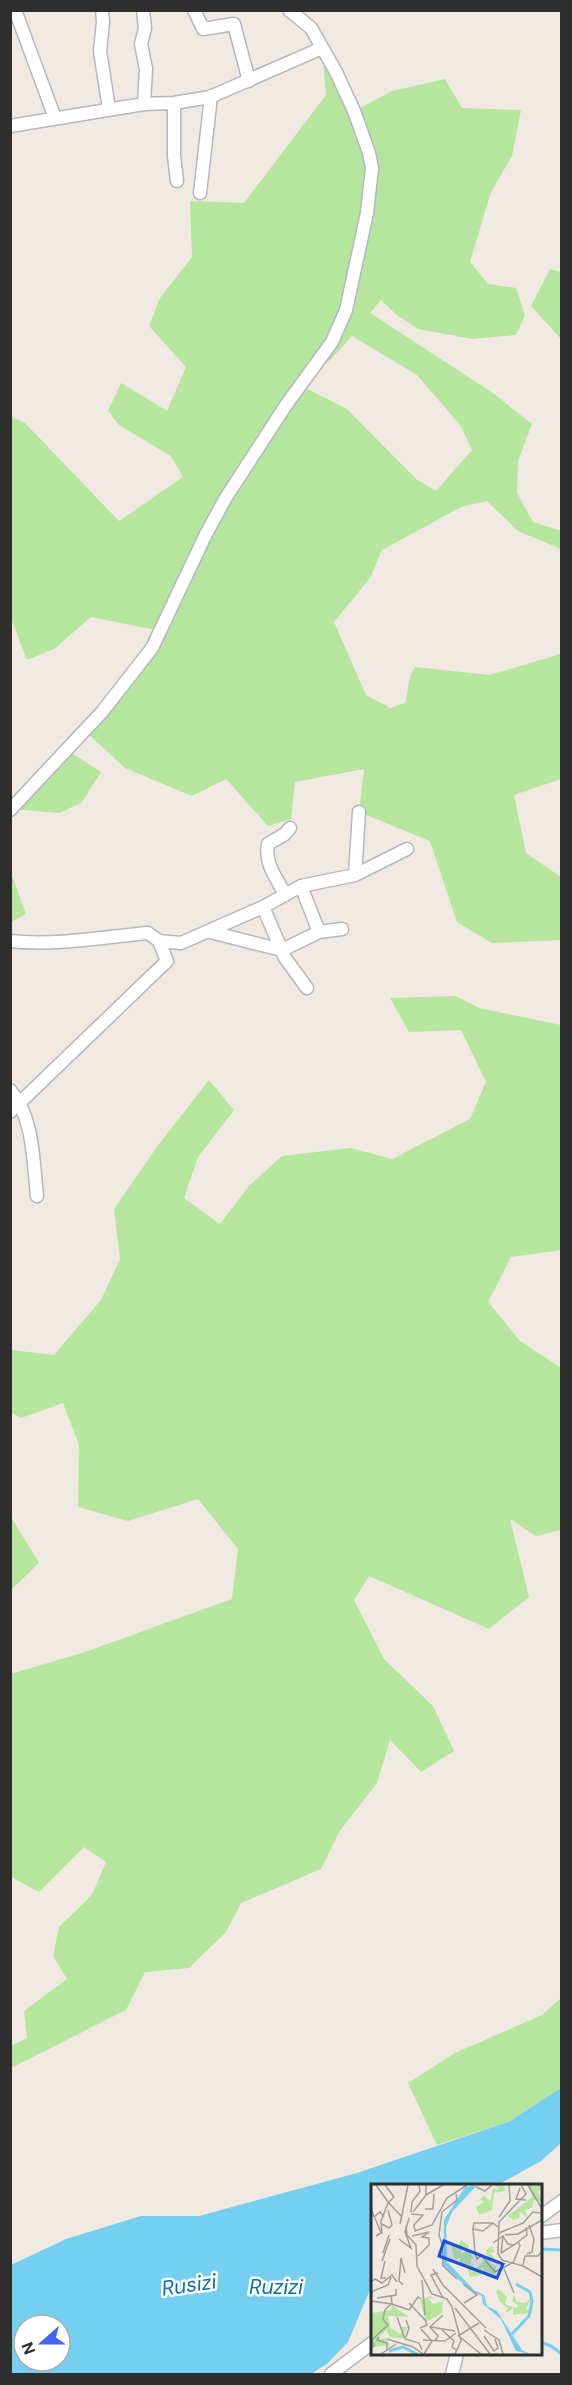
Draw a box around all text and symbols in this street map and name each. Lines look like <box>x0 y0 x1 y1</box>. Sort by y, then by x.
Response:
inset map <box>371 2184 542 2355</box>
water label: Rusizi <box>160 2267 219 2303</box>
water label: Ruzizi <box>249 2273 304 2301</box>
north arrow <box>12 2313 72 2373</box>
text: N <box>17 2339 40 2357</box>

